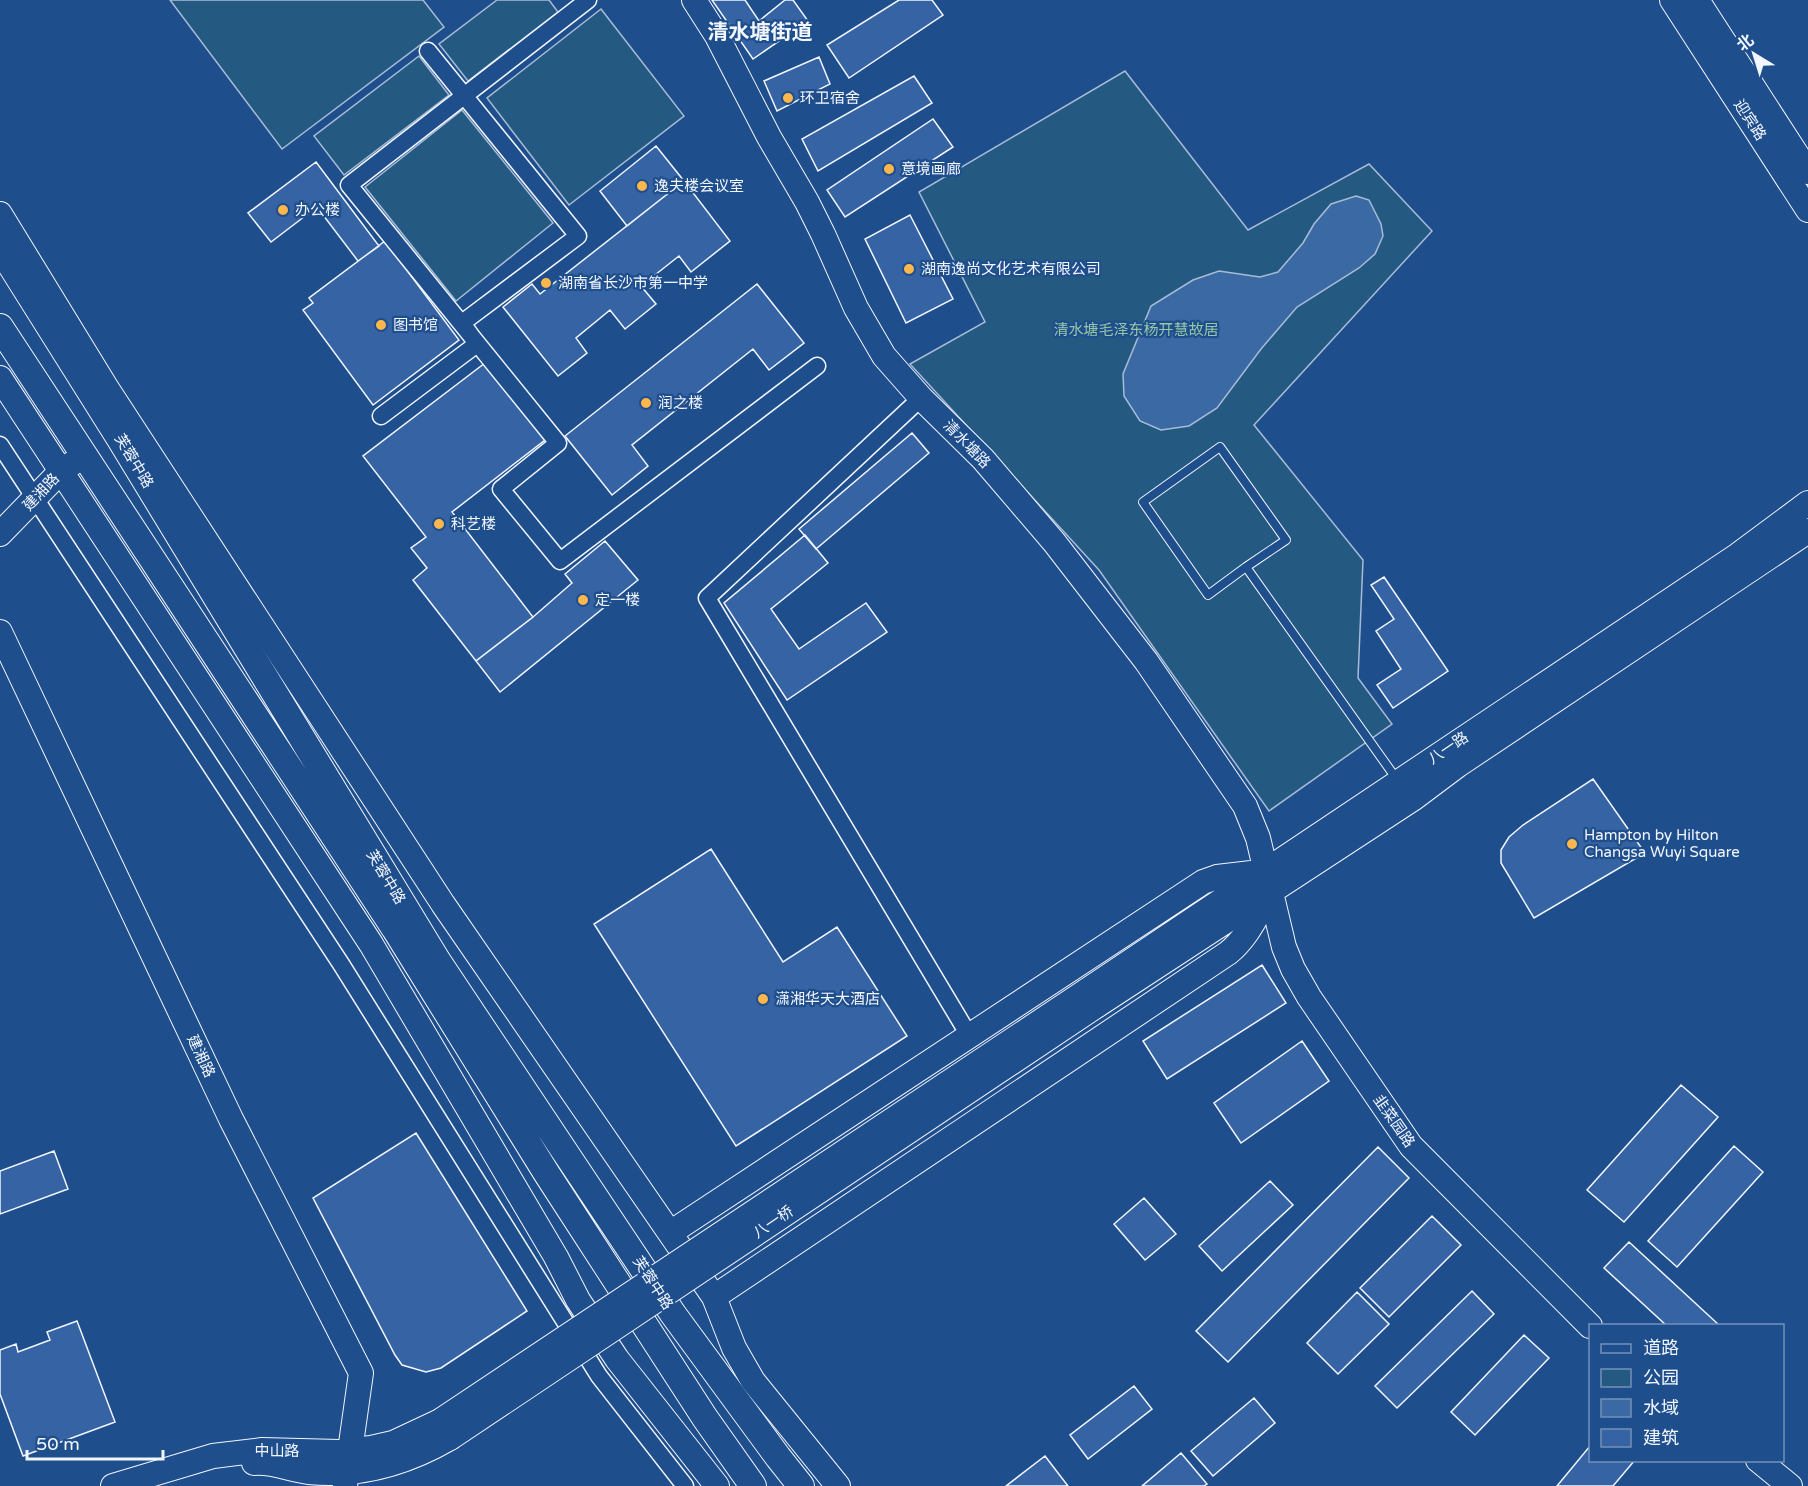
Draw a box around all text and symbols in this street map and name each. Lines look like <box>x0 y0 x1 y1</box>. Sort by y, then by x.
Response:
district label: 清水塘街道 <box>708 20 813 45</box>
north arrow <box>1724 24 1784 84</box>
text: 北 <box>1733 30 1758 56</box>
place label: 环卫宿舍 <box>800 89 860 107</box>
marker: 环卫宿舍 <box>781 91 795 105</box>
street label: 迎宾路 <box>1730 96 1770 144</box>
place label: 意境画廊 <box>901 160 961 178</box>
marker: 意境画廊 <box>882 162 896 176</box>
place label: 逸夫楼会议室 <box>654 177 744 195</box>
marker: 逸夫楼会议室 <box>635 179 649 193</box>
place label: 办公楼 <box>295 201 340 219</box>
marker: 办公楼 <box>276 203 290 217</box>
place label: 湖南逸尚文化艺术有限公司 <box>921 260 1101 278</box>
marker: 湖南逸尚文化艺术有限公司 <box>902 262 916 276</box>
place label: 湖南省长沙市第一中学 <box>558 274 708 292</box>
marker: 湖南省长沙市第一中学 <box>539 276 553 290</box>
place label: 图书馆 <box>393 316 438 334</box>
marker: 图书馆 <box>374 318 388 332</box>
park label: 清水塘毛泽东杨开慧故居 <box>1053 321 1219 339</box>
place label: 润之楼 <box>658 394 703 412</box>
marker: 润之楼 <box>639 396 653 410</box>
street label: 清水塘路 <box>940 416 994 472</box>
street label: 芙蓉中路 <box>111 431 157 491</box>
street label: 建湘路 <box>19 469 63 515</box>
place label: 科艺楼 <box>451 515 496 533</box>
marker: 科艺楼 <box>432 517 446 531</box>
place label: 定一楼 <box>595 591 640 609</box>
marker: 定一楼 <box>576 593 590 607</box>
street label: 八一路 <box>1424 728 1472 768</box>
place label: Hampton by Hilton Changsa Wuyi Square <box>1584 826 1740 861</box>
marker: Hampton by Hilton Changsa Wuyi Square <box>1565 837 1579 851</box>
street label: 芙蓉中路 <box>363 847 409 907</box>
place label: 潇湘华天大酒店 <box>775 990 880 1008</box>
marker: 潇湘华天大酒店 <box>756 992 770 1006</box>
street label: 建湘路 <box>183 1032 219 1080</box>
street label: 韭菜园路 <box>1369 1091 1419 1151</box>
street label: 八一桥 <box>749 1202 797 1242</box>
street label: 芙蓉中路 <box>629 1253 677 1313</box>
legend <box>1589 1324 1784 1462</box>
text: 道路 <box>1643 1337 1679 1359</box>
text: 公园 <box>1643 1367 1679 1389</box>
text: 水域 <box>1643 1397 1679 1419</box>
scale bar <box>27 1423 164 1461</box>
text: 建筑 <box>1643 1427 1679 1449</box>
text: 50 m <box>36 1433 80 1455</box>
street label: 中山路 <box>254 1442 300 1460</box>

